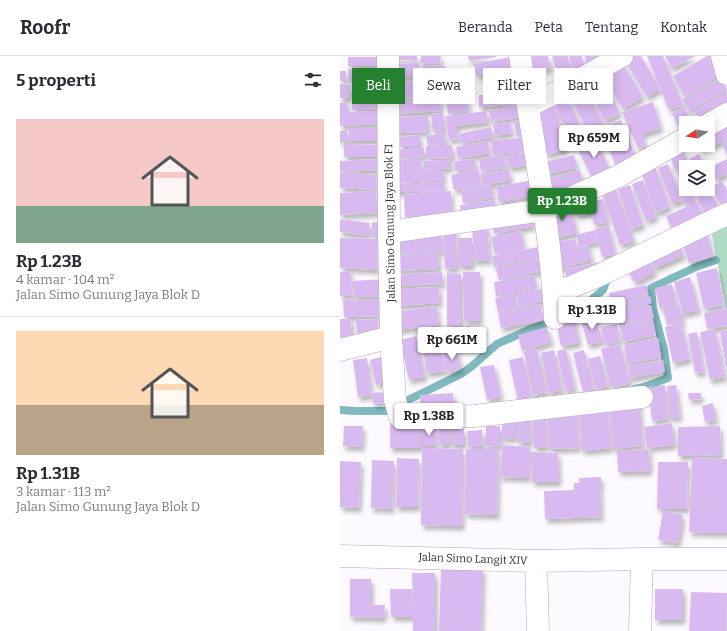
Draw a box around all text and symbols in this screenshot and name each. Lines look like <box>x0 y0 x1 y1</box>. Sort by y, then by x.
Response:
text: Roofr <box>20 16 70 39</box>
text: Beranda <box>458 19 513 36</box>
text: Peta <box>535 19 563 36</box>
text: Tentang <box>585 19 638 36</box>
text: Kontak <box>660 19 707 36</box>
chip: Beli <box>352 68 405 104</box>
chip: Sewa <box>413 68 475 104</box>
chip: Filter <box>483 68 546 104</box>
chip: Baru <box>554 68 613 104</box>
icon: filters <box>302 69 324 91</box>
text: 5 properti <box>16 70 96 91</box>
north arrow <box>679 116 715 152</box>
map controls <box>679 116 715 196</box>
pin: Rp 659M <box>557 125 631 159</box>
text: Rp 659M <box>568 130 620 145</box>
street label: Jalan Simo Gunung Jaya Blok F1 <box>382 143 398 303</box>
icon: home <box>134 145 206 217</box>
button: layers <box>679 160 715 196</box>
pin: Rp 1.23B <box>521 188 603 222</box>
text: Rp 1.23B <box>537 193 587 208</box>
text: Rp 1.23B <box>16 251 82 272</box>
text: 4 kamar · 104 m² <box>16 272 114 287</box>
text: Jalan Simo Gunung Jaya Blok D <box>16 287 200 302</box>
pin: Rp 1.31B <box>551 297 633 331</box>
text: Rp 1.31B <box>567 302 617 317</box>
pin: Rp 661M <box>415 327 489 361</box>
text: Rp 661M <box>427 332 478 347</box>
icon: home <box>134 357 206 429</box>
pin: Rp 1.38B <box>388 403 470 437</box>
text: Rp 1.38B <box>403 408 455 423</box>
text: Rp 1.31B <box>16 463 80 484</box>
text: 3 kamar · 113 m² <box>16 484 111 499</box>
text: Jalan Simo Gunung Jaya Blok D <box>16 499 200 514</box>
street label: Jalan Simo Langit XIV <box>417 551 528 567</box>

